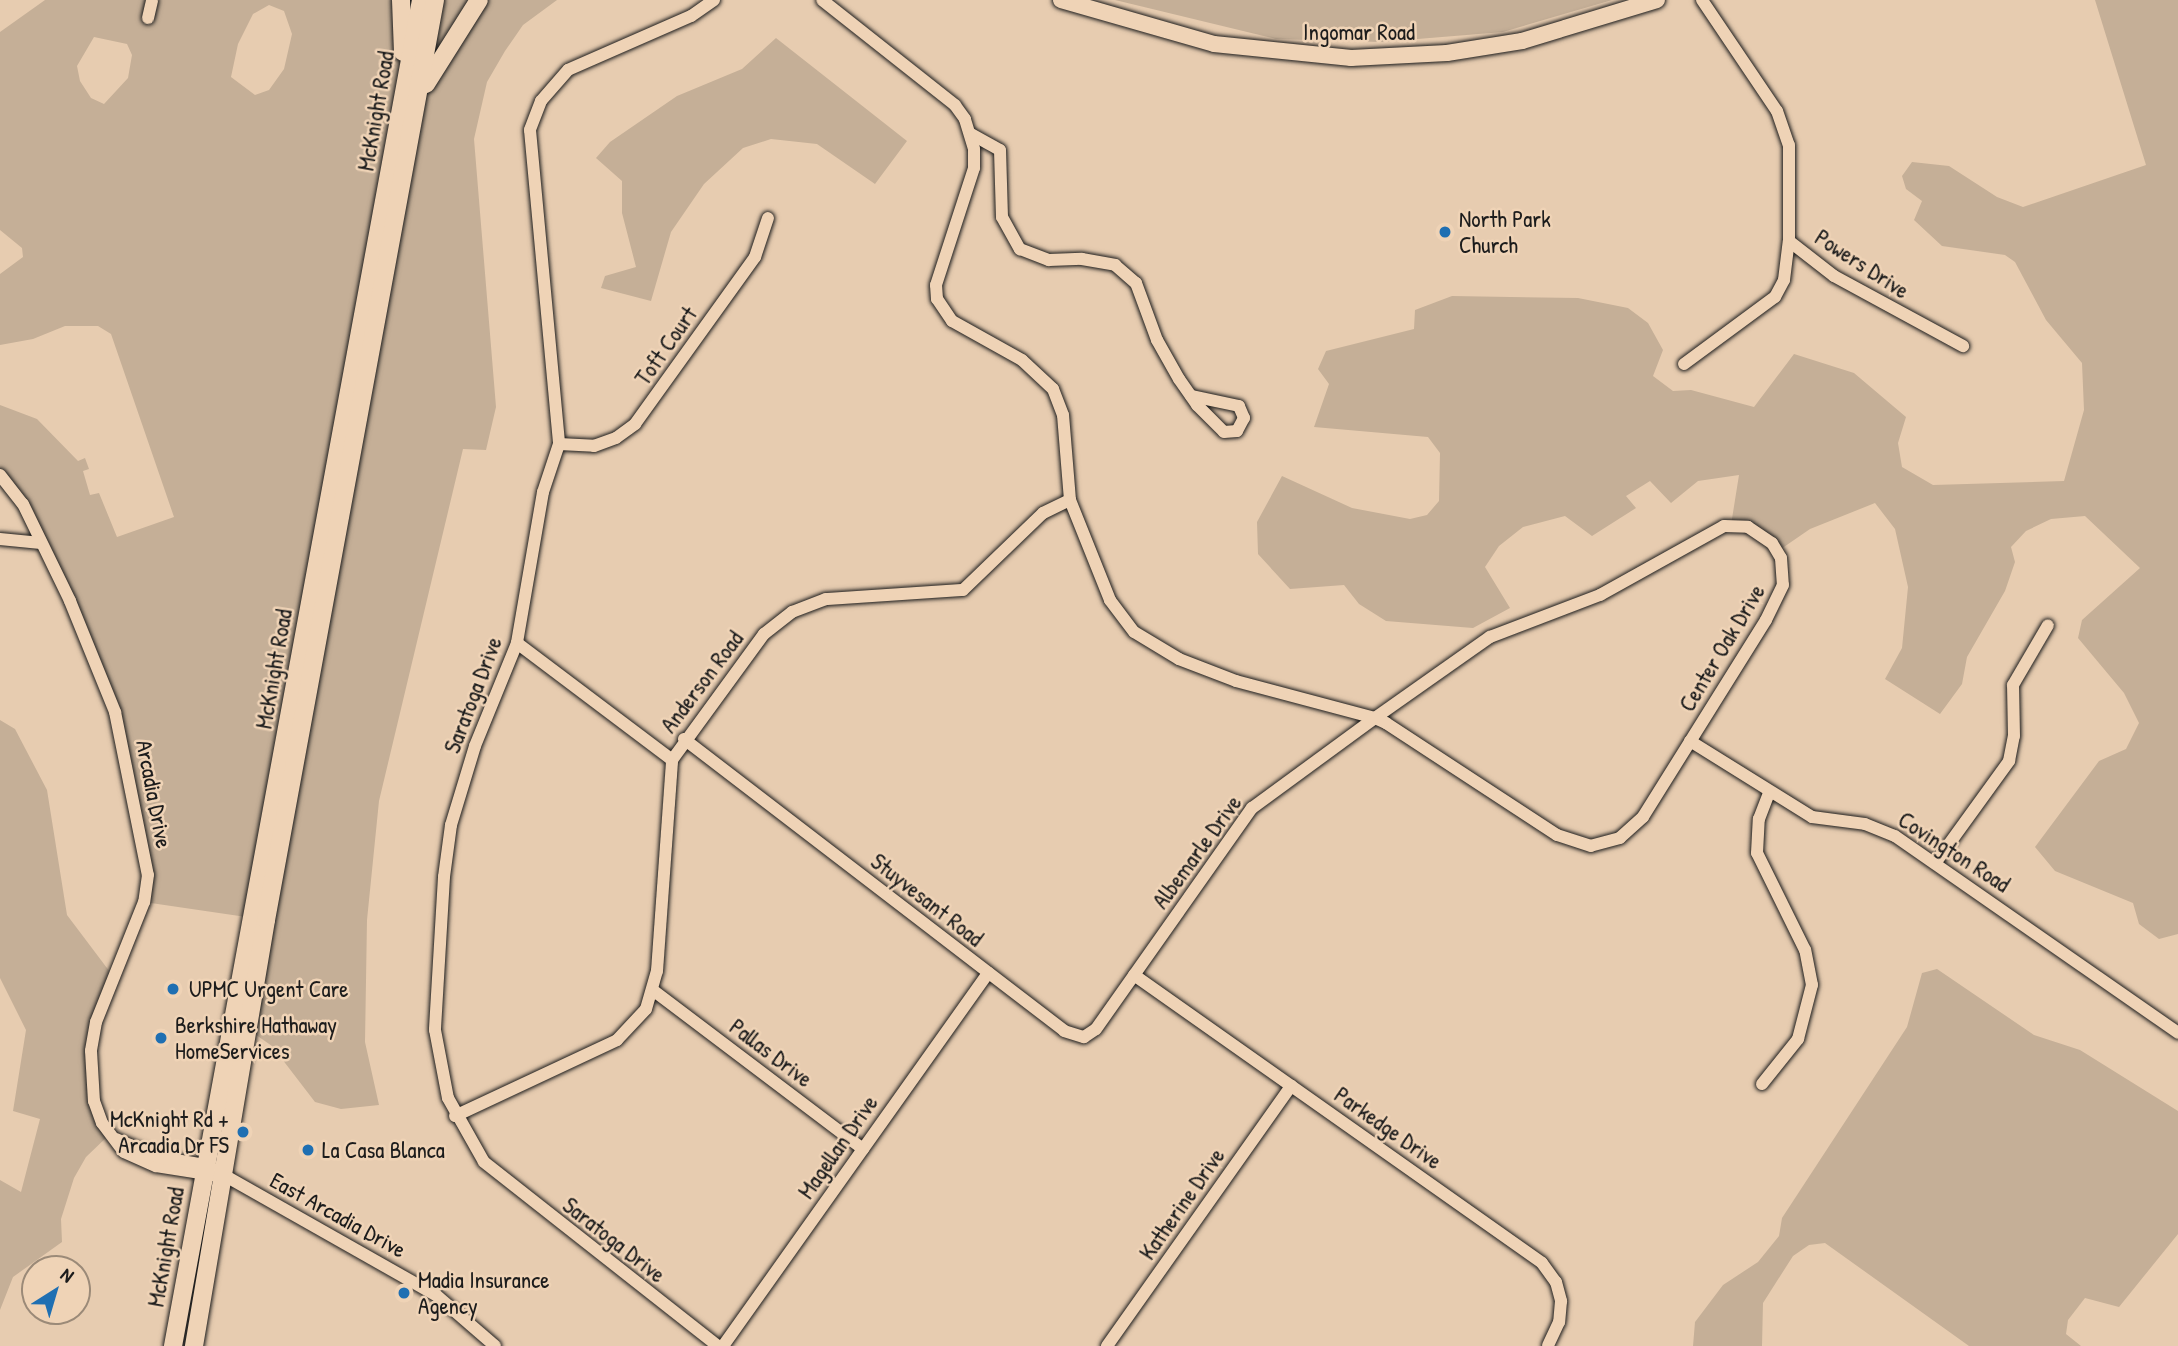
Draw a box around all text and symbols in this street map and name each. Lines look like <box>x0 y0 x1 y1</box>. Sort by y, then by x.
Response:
street label: Ingomar Road <box>1303 18 1415 46</box>
street label: McKnight Road <box>352 49 400 173</box>
place label: North Park Church <box>1459 205 1551 259</box>
street label: Powers Drive <box>1810 223 1914 305</box>
marker: North Park Church <box>1437 224 1453 240</box>
street label: Toft Court <box>629 301 703 391</box>
street label: Center Oak Drive <box>1673 579 1771 717</box>
street label: McKnight Road <box>250 607 298 731</box>
street label: Anderson Road <box>655 626 749 738</box>
street label: Saratoga Drive <box>438 633 508 757</box>
street label: Arcadia Drive <box>130 738 178 850</box>
street label: Albemarle Drive <box>1147 790 1247 914</box>
street label: Covington Road <box>1893 806 2015 898</box>
street label: Stuyvesant Road <box>865 848 989 952</box>
place label: UPMC Urgent Care <box>189 975 348 1003</box>
marker: UPMC Urgent Care <box>163 979 183 999</box>
place label: Berkshire Hathaway HomeServices <box>175 1011 337 1065</box>
street label: Pallas Drive <box>724 1013 818 1093</box>
marker: Berkshire Hathaway HomeServices <box>153 1030 169 1046</box>
street label: Parkedge Drive <box>1329 1081 1447 1175</box>
street label: Magellan Drive <box>792 1090 884 1204</box>
place label: McKnight Rd + Arcadia Dr FS <box>110 1105 229 1159</box>
marker: McKnight Rd + Arcadia Dr FS <box>235 1124 251 1140</box>
place label: La Casa Blanca <box>322 1136 445 1164</box>
marker: La Casa Blanca <box>300 1142 316 1158</box>
street label: Katherine Drive <box>1133 1143 1231 1265</box>
street label: East Arcadia Drive <box>265 1166 411 1264</box>
street label: McKnight Road <box>142 1185 190 1309</box>
street label: Saratoga Drive <box>557 1191 671 1289</box>
north arrow <box>21 1255 91 1325</box>
text: N <box>56 1261 79 1288</box>
place label: Madia Insurance Agency <box>418 1266 549 1320</box>
marker: Madia Insurance Agency <box>396 1285 412 1301</box>

